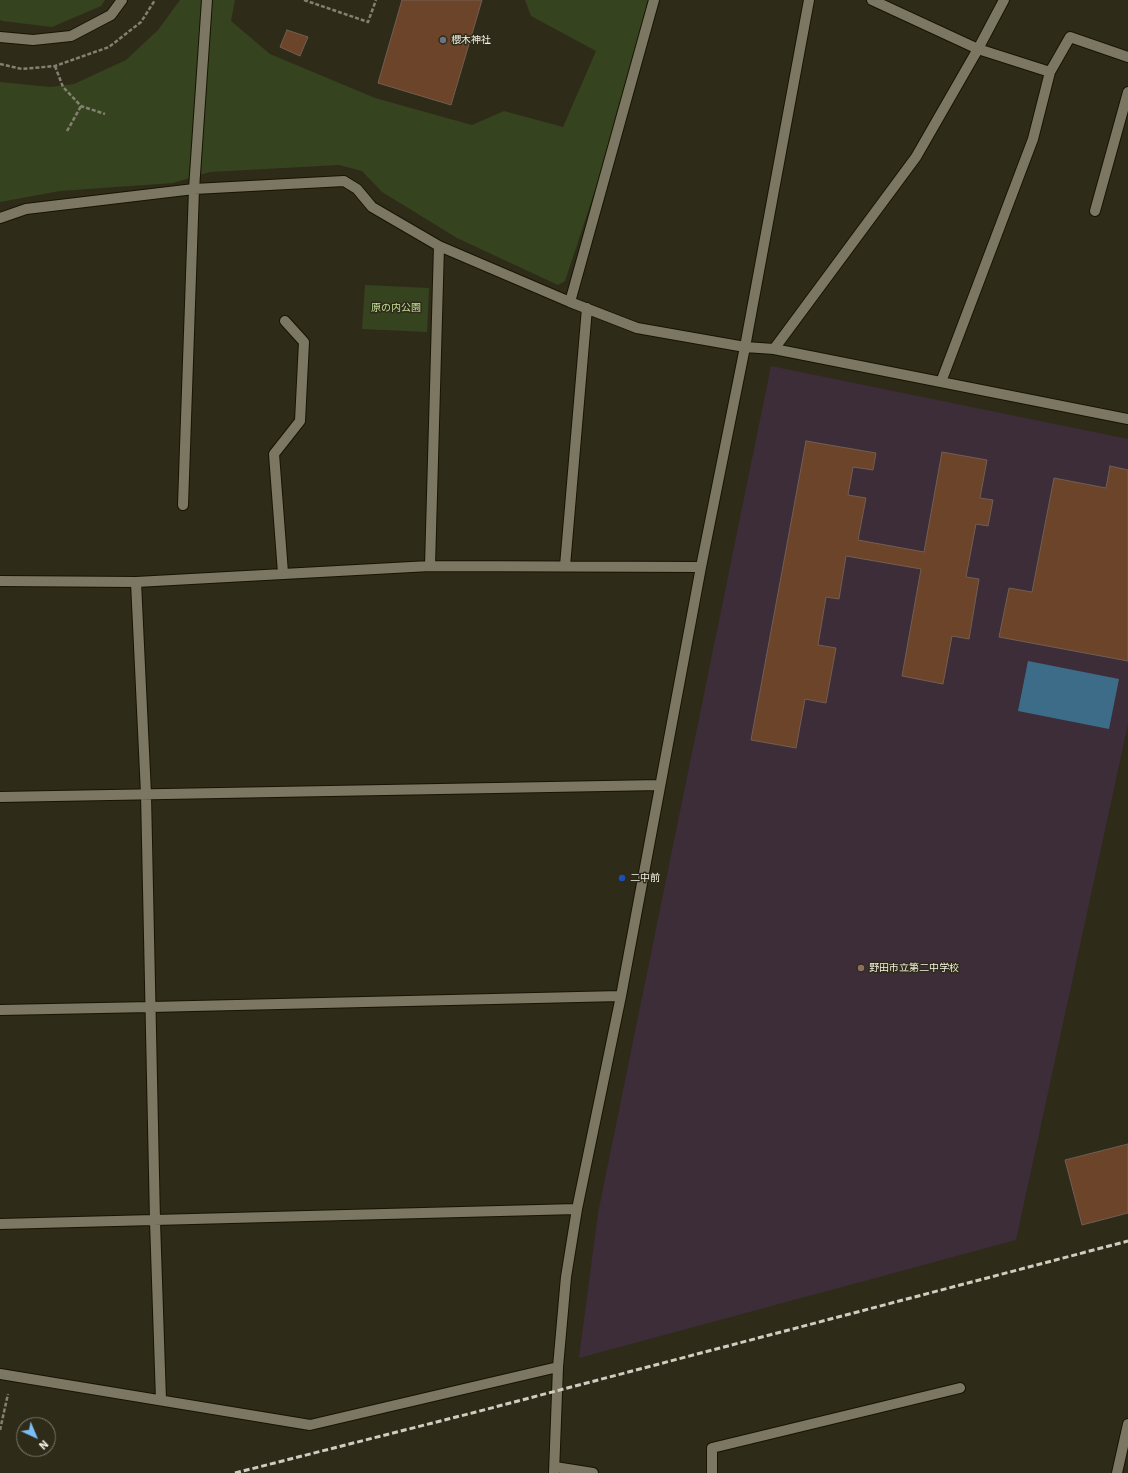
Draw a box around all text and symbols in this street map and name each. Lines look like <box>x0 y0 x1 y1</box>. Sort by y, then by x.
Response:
place label: 櫻木神社 <box>451 34 491 46</box>
marker: 櫻木神社 <box>438 35 448 45</box>
park label: 原の内公園 <box>371 302 421 314</box>
place label: 二中前 <box>630 872 660 884</box>
marker: 二中前 <box>617 873 627 883</box>
place label: 野田市立第二中学校 <box>869 962 959 974</box>
marker: 野田市立第二中学校 <box>856 963 866 973</box>
north arrow <box>16 1417 56 1457</box>
text: N <box>36 1437 51 1453</box>

